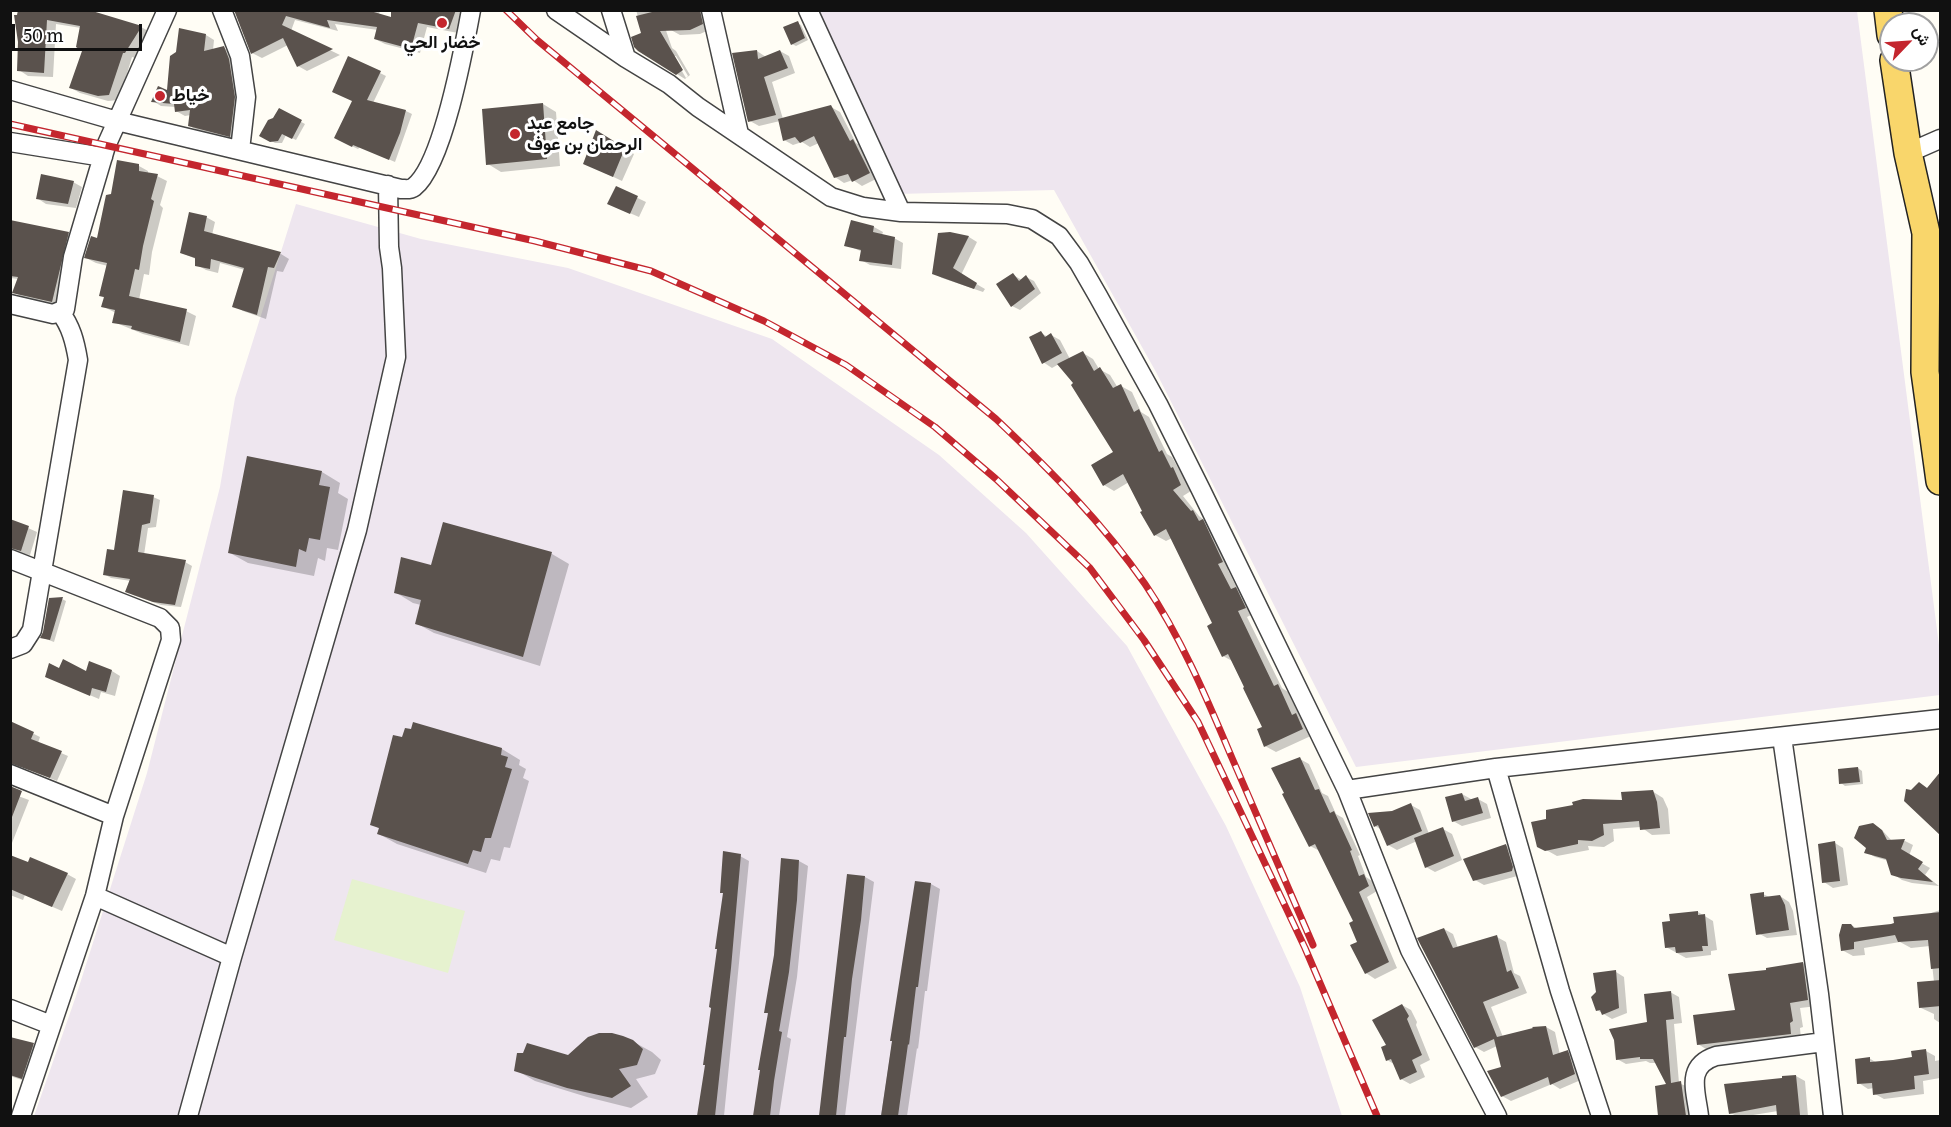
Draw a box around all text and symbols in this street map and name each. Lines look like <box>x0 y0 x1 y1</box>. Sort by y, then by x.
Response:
scale bar <box>15 12 146 50</box>
north arrow <box>1879 12 1939 72</box>
marker: خضار الحي <box>435 16 449 30</box>
text: 50 m <box>23 21 64 48</box>
text: ش <box>1909 21 1938 49</box>
place label: خضار الحي <box>404 32 480 54</box>
place label: خياط <box>172 85 209 107</box>
marker: خياط <box>153 89 167 103</box>
place label: جامع عبد الرحمان بن عوف <box>527 113 642 156</box>
marker: جامع عبد الرحمان بن عوف <box>508 127 522 141</box>

